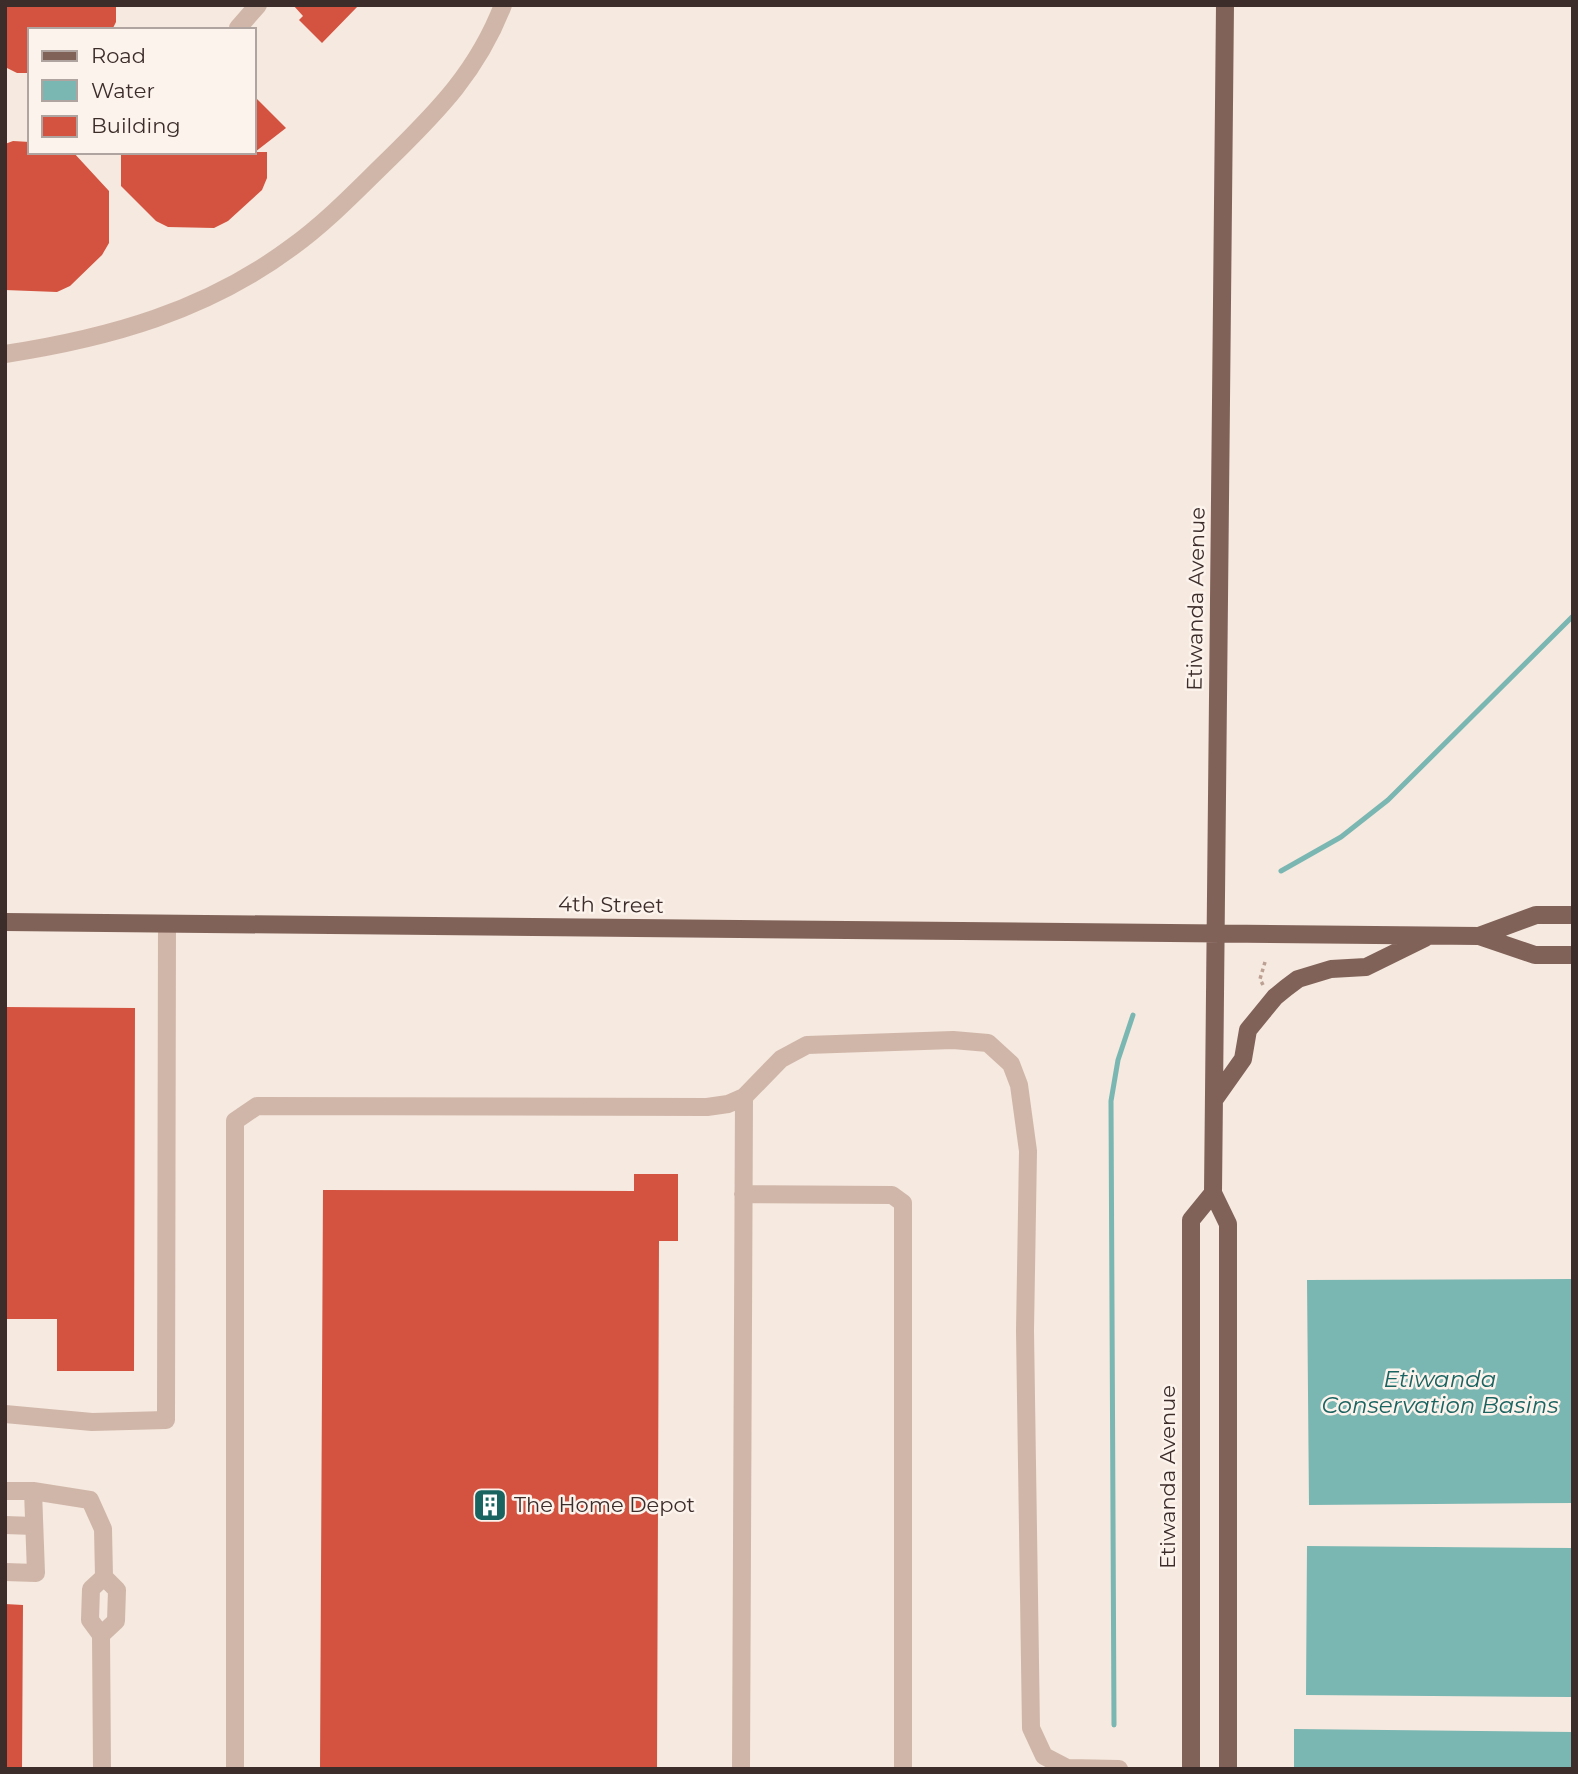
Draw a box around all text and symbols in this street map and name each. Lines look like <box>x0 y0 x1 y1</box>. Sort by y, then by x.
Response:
legend <box>28 28 256 154</box>
text: Road <box>91 43 146 68</box>
text: Water <box>91 78 155 103</box>
text: Building <box>91 113 181 138</box>
street label: Etiwanda Avenue <box>1181 507 1210 691</box>
street label: 4th Street <box>558 891 664 918</box>
water label: Etiwanda Conservation Basins <box>1321 1365 1559 1419</box>
street label: Etiwanda Avenue <box>1155 1385 1180 1569</box>
building icon: The Home Depot <box>471 1486 509 1524</box>
place label: The Home Depot <box>514 1492 695 1517</box>

